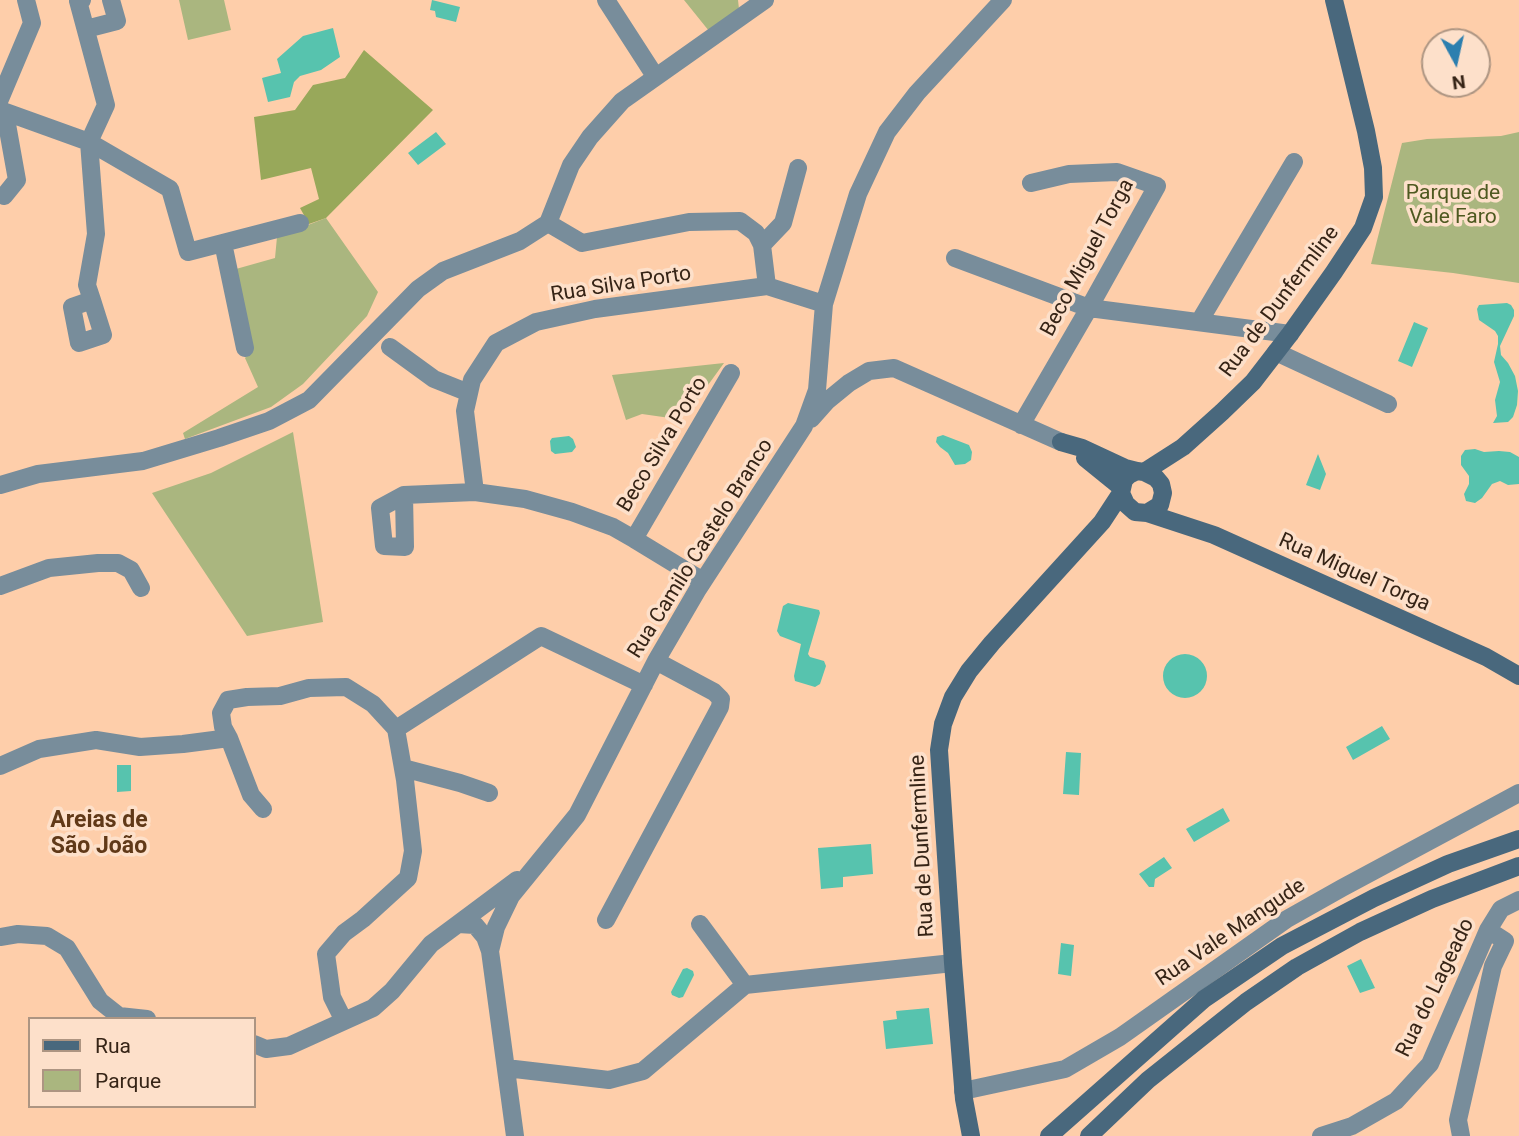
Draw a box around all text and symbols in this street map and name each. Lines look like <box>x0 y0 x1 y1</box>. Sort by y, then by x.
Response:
north arrow <box>1421 28 1491 98</box>
text: N <box>1450 70 1467 95</box>
street label: Beco Miguel Torga <box>1036 175 1140 341</box>
park label: Parque de Vale Faro <box>1406 181 1500 231</box>
street label: Rua de Dunfermline <box>1215 221 1345 383</box>
street label: Rua Silva Porto <box>549 261 693 309</box>
street label: Beco Silva Porto <box>613 373 713 517</box>
street label: Rua Camilo Castelo Branco <box>623 435 779 663</box>
street label: Rua Miguel Torga <box>1274 528 1434 618</box>
street label: Rua de Dunfermline <box>906 754 940 938</box>
district label: Areias de São João <box>50 807 148 861</box>
street label: Rua Vale Mangude <box>1152 874 1310 992</box>
street label: Rua do Lageado <box>1392 915 1480 1061</box>
legend <box>28 1017 256 1108</box>
text: Rua <box>95 1034 131 1058</box>
text: Parque <box>95 1069 161 1093</box>

